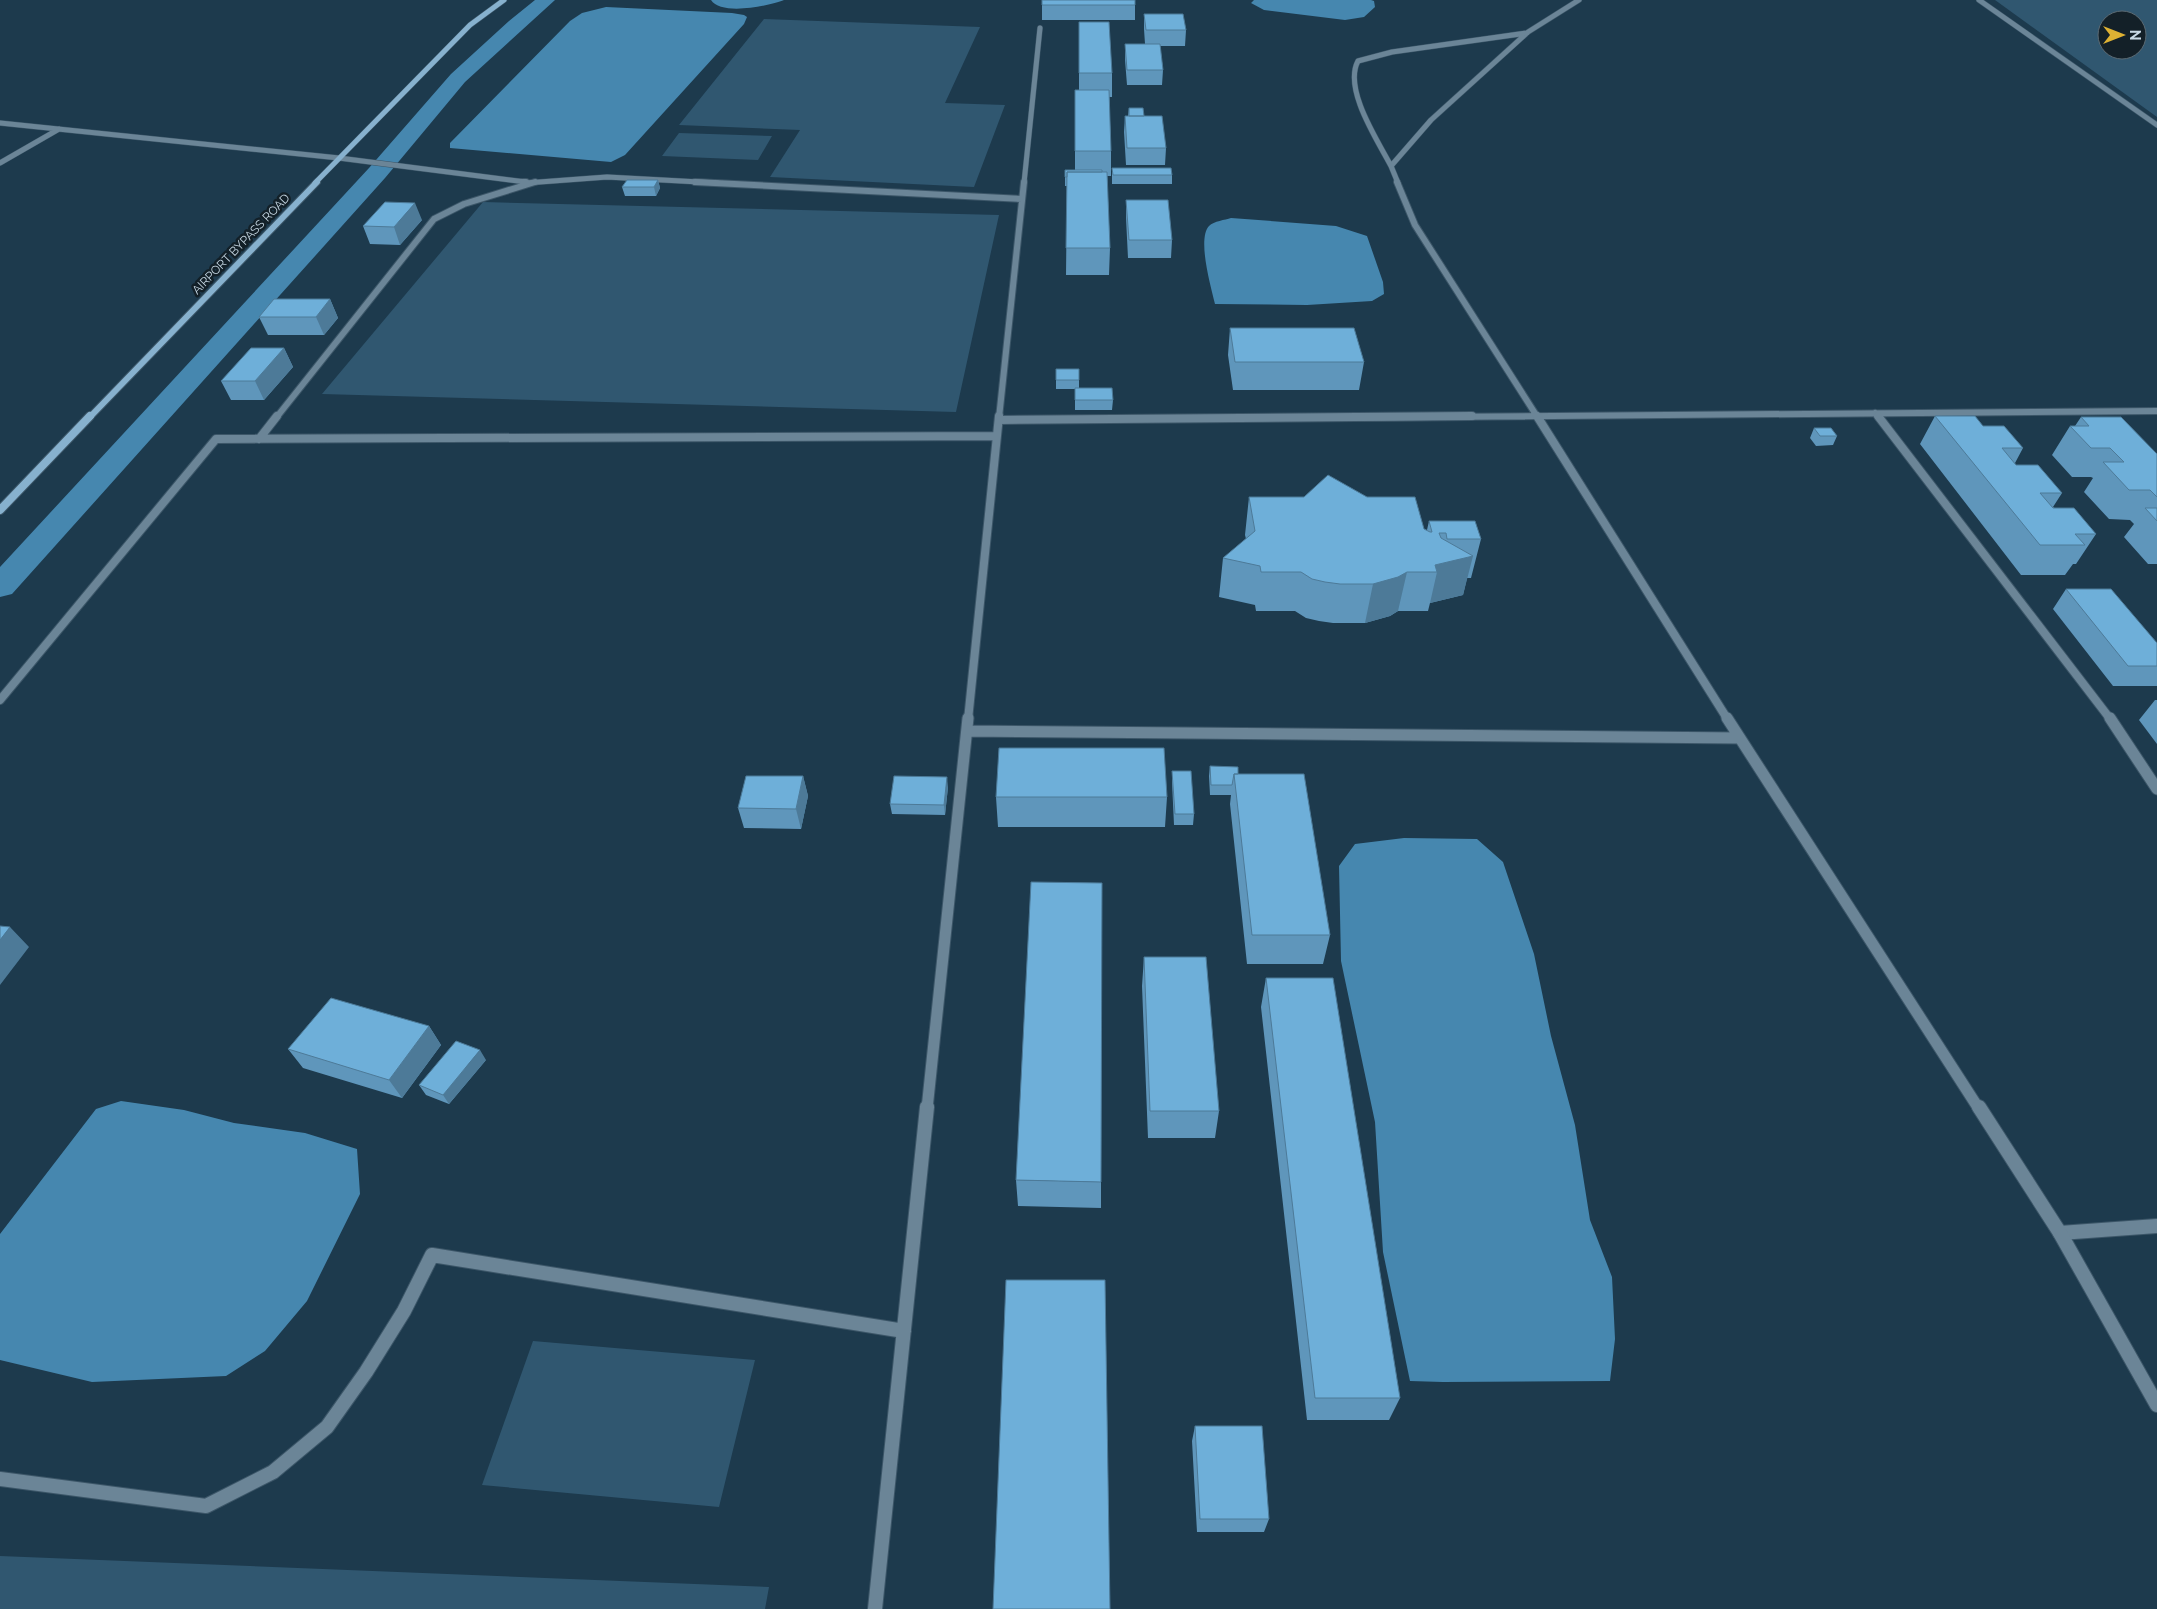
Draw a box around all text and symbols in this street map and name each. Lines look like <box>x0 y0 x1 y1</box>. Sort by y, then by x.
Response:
north arrow <box>2097 10 2147 60</box>
text: N <box>2127 30 2143 40</box>
street label: AIRPORT BYPASS ROAD <box>189 191 293 297</box>

